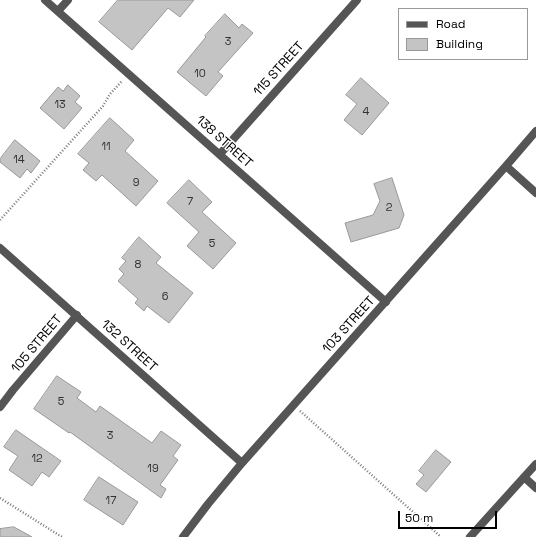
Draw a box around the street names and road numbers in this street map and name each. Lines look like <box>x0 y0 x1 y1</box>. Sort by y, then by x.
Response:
street label: 115 STREET <box>251 39 307 99</box>
street label: 138 STREET <box>193 113 255 171</box>
street label: 103 STREET <box>320 294 378 356</box>
street label: 105 STREET <box>8 312 66 376</box>
street label: 132 STREET <box>98 317 160 375</box>

